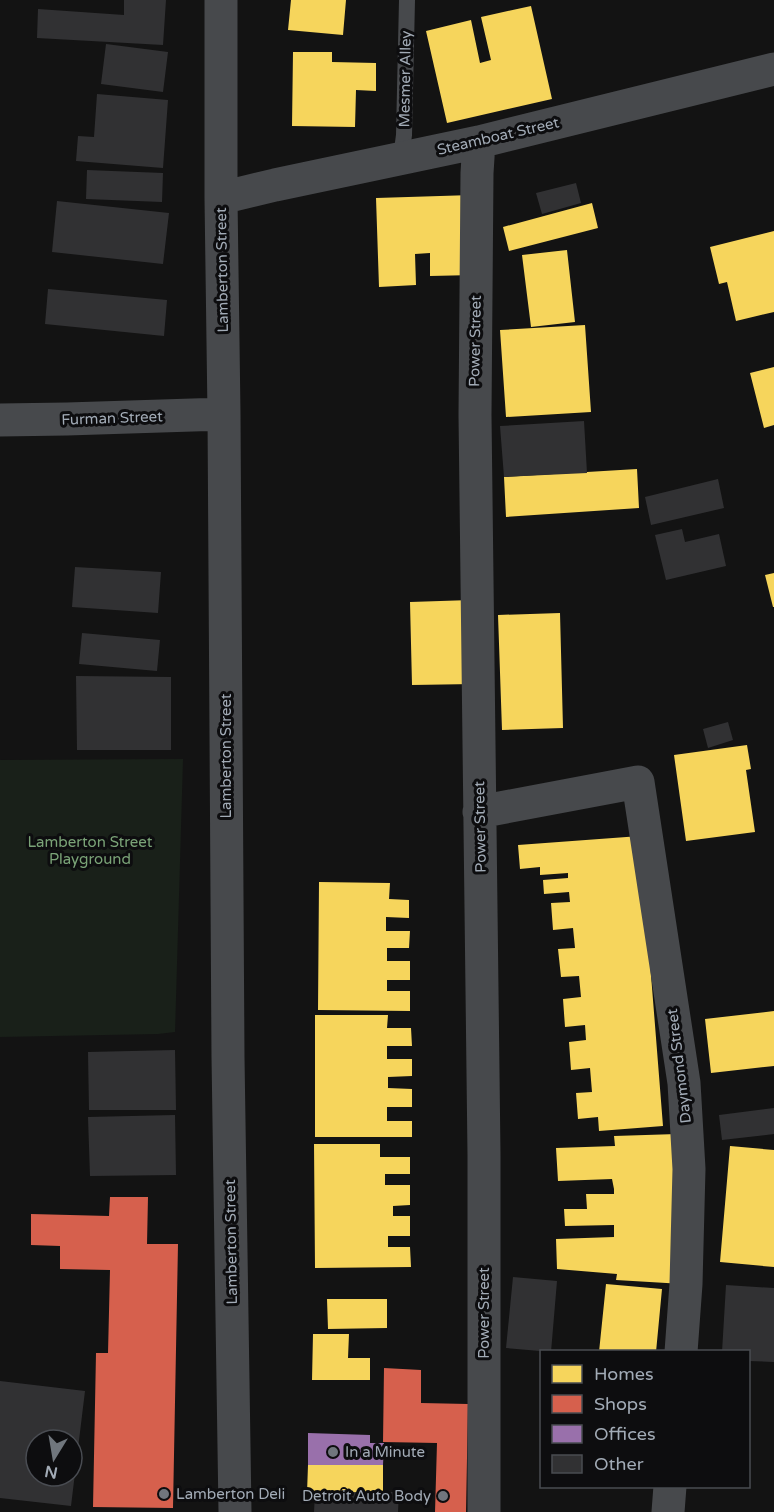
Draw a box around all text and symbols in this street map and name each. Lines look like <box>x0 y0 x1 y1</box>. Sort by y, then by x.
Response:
street label: Mesmer Alley <box>395 30 415 128</box>
street label: Steamboat Street <box>435 113 561 159</box>
street label: Lamberton Street <box>212 207 232 333</box>
street label: Power Street <box>465 295 485 387</box>
street label: Furman Street <box>61 407 163 429</box>
street label: Lamberton Street <box>217 693 235 819</box>
street label: Power Street <box>470 781 490 873</box>
park label: Lamberton Street Playground <box>27 833 153 868</box>
street label: Daymond Street <box>663 1007 695 1125</box>
street label: Lamberton Street <box>221 1179 241 1305</box>
street label: Power Street <box>475 1267 493 1359</box>
legend <box>540 1350 750 1488</box>
text: Homes <box>594 1363 654 1385</box>
text: Shops <box>594 1393 647 1415</box>
text: Offices <box>594 1423 656 1445</box>
north arrow <box>24 1428 84 1488</box>
place label: In a Minute <box>345 1443 425 1461</box>
marker: In a Minute <box>326 1445 340 1459</box>
text: Other <box>594 1453 644 1475</box>
text: N <box>43 1461 60 1483</box>
place label: Lamberton Deli <box>176 1485 285 1503</box>
marker: Lamberton Deli <box>157 1487 171 1501</box>
place label: Detroit Auto Body <box>302 1487 431 1505</box>
marker: Detroit Auto Body <box>436 1489 450 1503</box>

